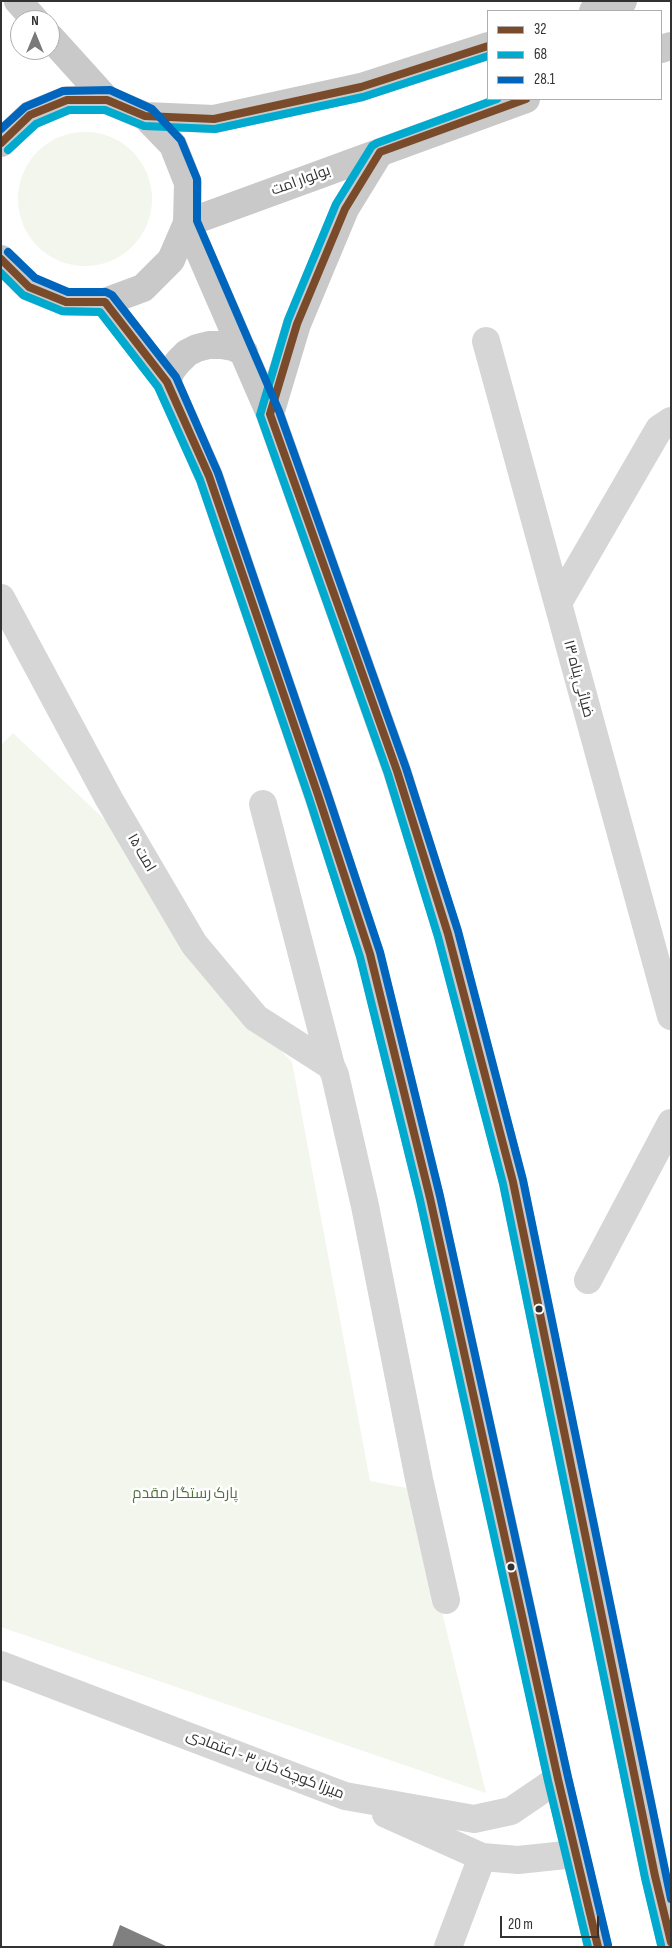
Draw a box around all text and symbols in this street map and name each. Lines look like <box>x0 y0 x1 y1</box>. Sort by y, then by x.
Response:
north arrow <box>10 10 60 60</box>
legend <box>487 10 662 100</box>
text: N <box>31 12 39 29</box>
text: 32 <box>534 20 546 39</box>
text: 68 <box>534 45 547 64</box>
text: 28.1 <box>534 70 555 89</box>
street label: بولوار امت <box>269 162 333 200</box>
street label: ضیائی پناه ۱۳ <box>559 638 597 720</box>
street label: امت ۱۵ <box>123 831 159 875</box>
unlabelled marker <box>534 1304 544 1314</box>
park label: پارک رستگار مقدم <box>132 1485 238 1503</box>
unlabelled marker <box>506 1562 516 1572</box>
street label: میرزا کوچک خان ۳ - اعتمادی <box>183 1726 347 1804</box>
scale bar <box>502 1906 601 1938</box>
text: 20 m <box>508 1915 533 1934</box>

